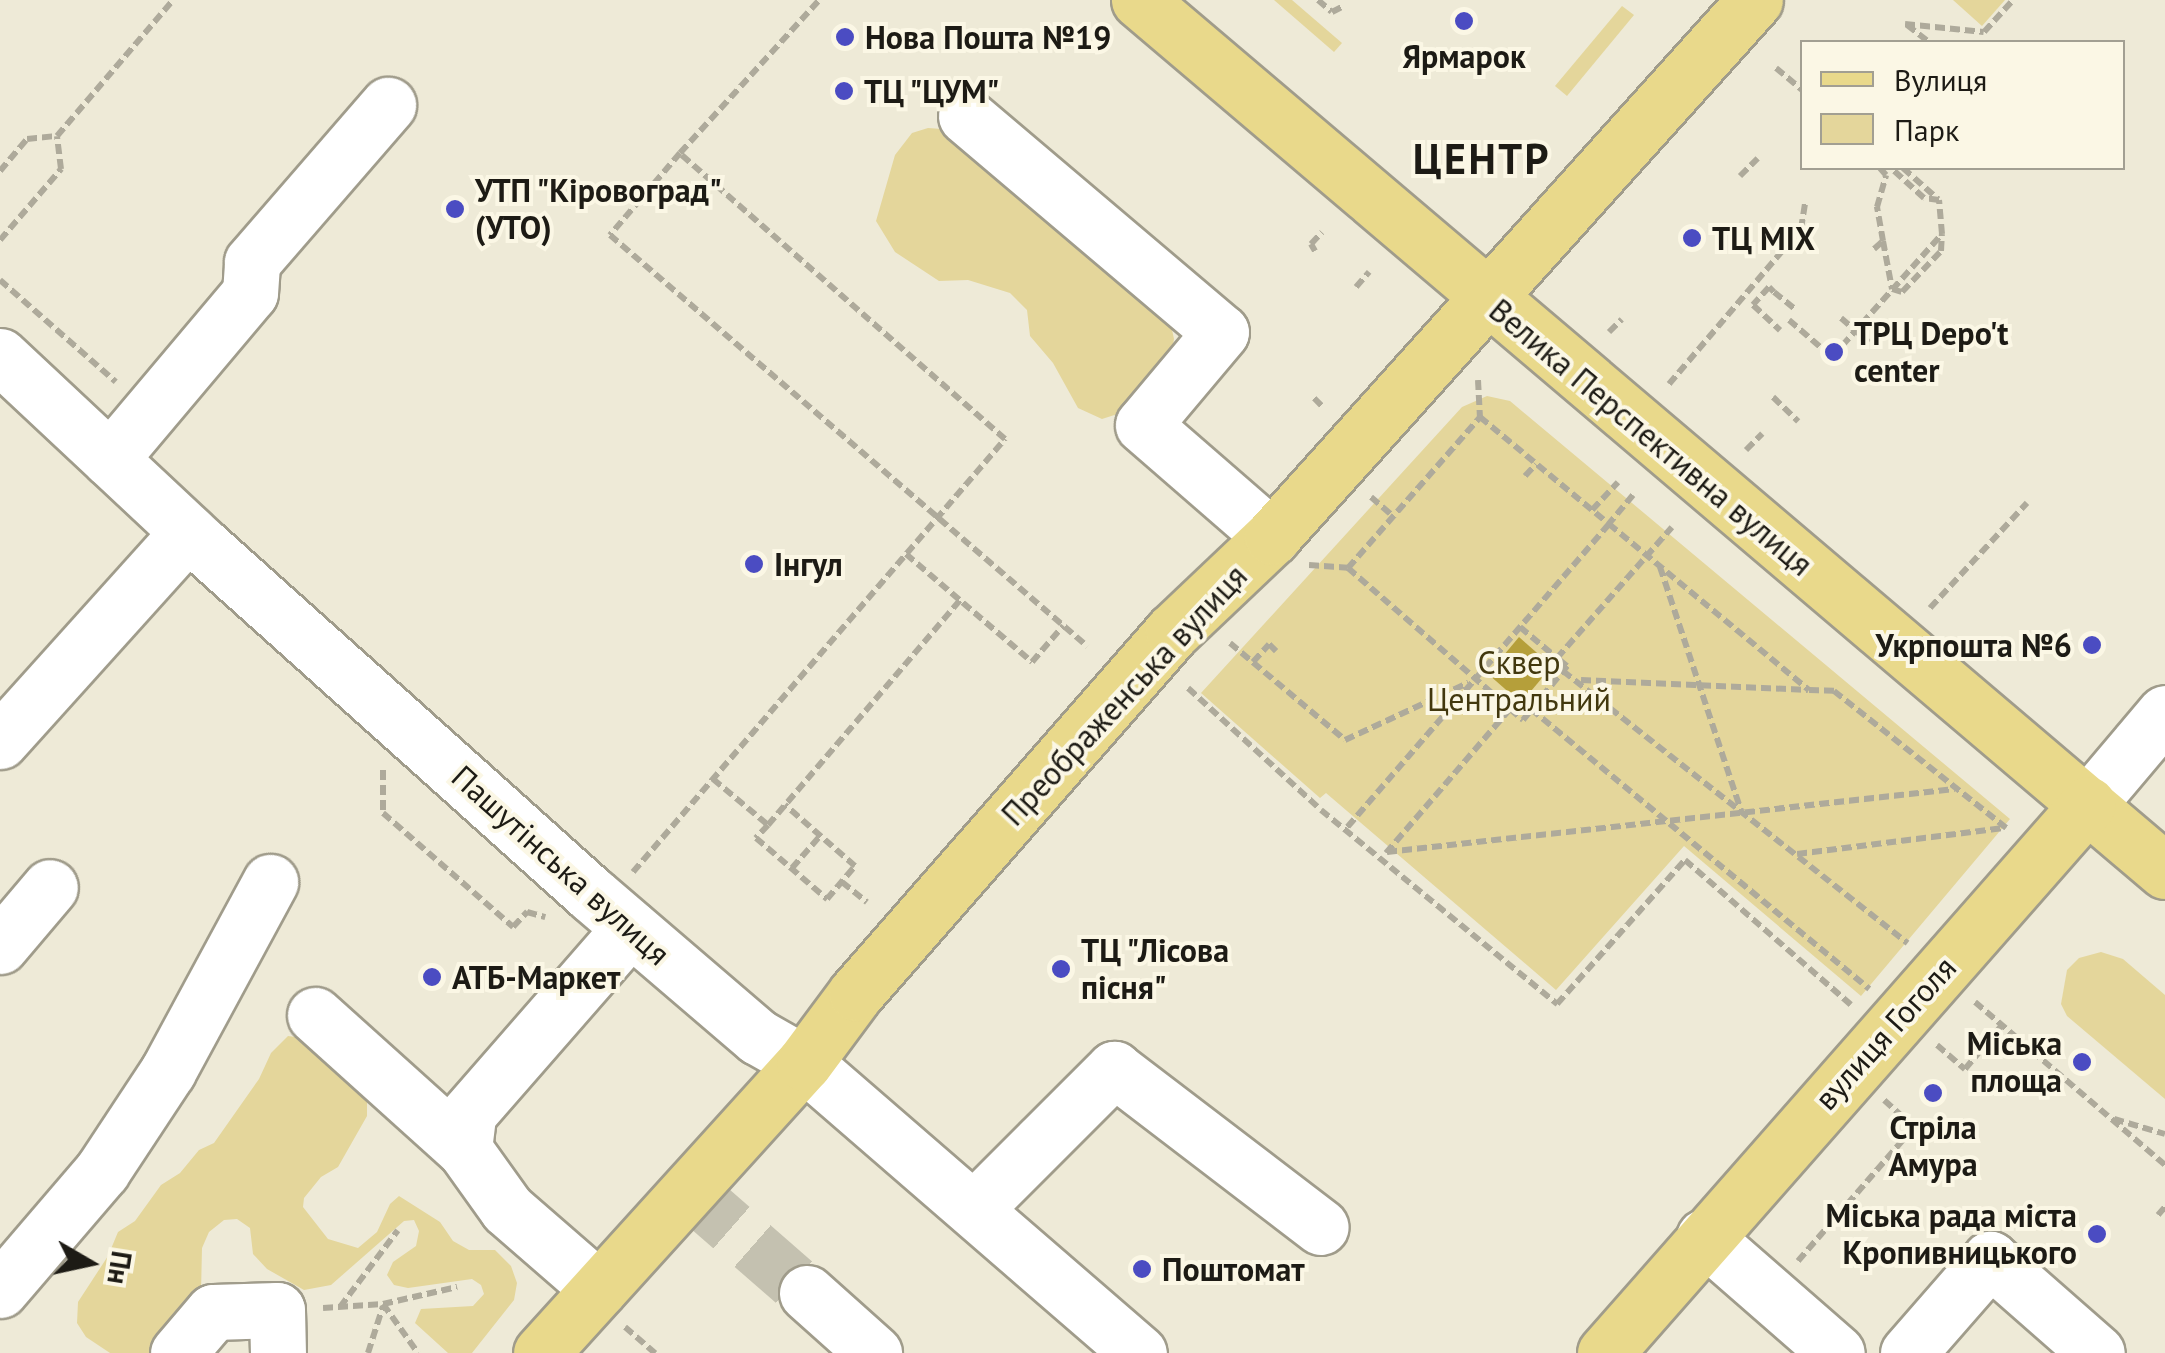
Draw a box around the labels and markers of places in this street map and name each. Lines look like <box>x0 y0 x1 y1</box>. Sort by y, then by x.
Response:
marker: Ярмарок <box>1453 10 1475 32</box>
place label: Нова Пошта №19 <box>865 18 1111 56</box>
marker: Нова Пошта №19 <box>834 26 856 48</box>
place label: Ярмарок <box>1402 37 1526 75</box>
place label: ТЦ "ЦУМ" <box>864 72 1002 110</box>
marker: ТЦ "ЦУМ" <box>833 80 855 102</box>
place label: УТП "Кіровоград" (УТО) <box>475 172 724 247</box>
marker: УТП "Кіровоград" (УТО) <box>444 198 466 220</box>
place label: ТЦ MIX <box>1712 219 1815 257</box>
marker: ТЦ MIX <box>1681 227 1703 249</box>
place label: ТРЦ Depo't center <box>1854 315 2008 390</box>
marker: ТРЦ Depo't center <box>1823 341 1845 363</box>
place label: Інгул <box>774 545 843 583</box>
marker: Інгул <box>743 553 765 575</box>
place label: Укрпошта №6 <box>1876 626 2072 664</box>
marker: Укрпошта №6 <box>2081 634 2103 656</box>
place label: ТЦ "Лісова пісня" <box>1081 932 1232 1007</box>
place label: АТБ-Маркет <box>452 958 620 996</box>
marker: ТЦ "Лісова пісня" <box>1050 958 1072 980</box>
marker: АТБ-Маркет <box>421 966 443 988</box>
place label: Міська площа <box>1967 1025 2062 1100</box>
marker: Міська площа <box>2071 1051 2093 1073</box>
marker: Стріла Амура <box>1922 1082 1944 1104</box>
place label: Стріла Амура <box>1888 1109 1978 1184</box>
place label: Міська рада міста Кропивницького <box>1825 1197 2077 1272</box>
marker: Міська рада міста Кропивницького <box>2086 1223 2108 1245</box>
place label: Поштомат <box>1162 1250 1305 1288</box>
marker: Поштомат <box>1131 1258 1153 1280</box>

